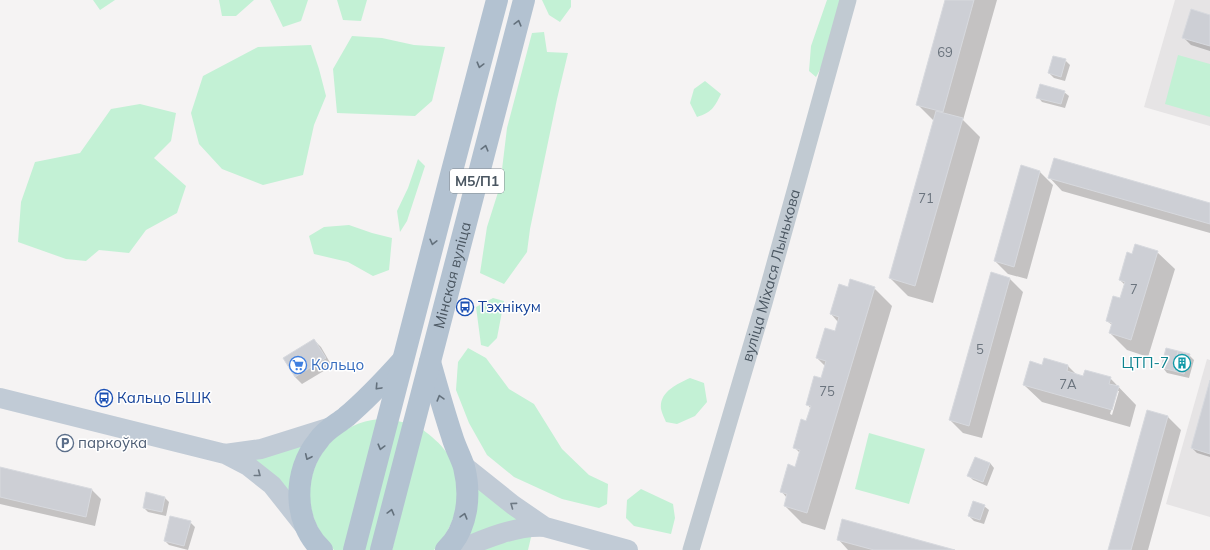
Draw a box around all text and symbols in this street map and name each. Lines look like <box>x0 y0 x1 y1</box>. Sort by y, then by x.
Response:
one-way arrow <box>513 19 522 26</box>
house number: 69 <box>937 44 953 60</box>
one-way arrow <box>476 62 484 68</box>
one-way arrow <box>480 145 489 152</box>
road number: М5/П1 <box>450 169 504 193</box>
street label: вуліца Міхася Лынькова <box>737 187 804 364</box>
house number: 71 <box>918 190 934 206</box>
street label: Мінская вуліца <box>429 220 475 330</box>
one-way arrow <box>429 238 438 245</box>
house number: 7 <box>1130 281 1138 297</box>
bus stop icon: Тэхнікум <box>455 297 475 317</box>
place label: Тэхнікум <box>478 297 541 316</box>
house number: 5 <box>976 341 984 357</box>
place label: ЦТП-7 <box>1121 353 1169 372</box>
building icon: ЦТП-7 <box>1172 353 1192 373</box>
supermarket icon: Кольцо <box>288 355 308 375</box>
place label: Кольцо <box>311 355 364 374</box>
house number: 7А <box>1059 376 1077 392</box>
one-way arrow <box>375 383 382 390</box>
house number: 75 <box>819 383 835 399</box>
bus stop icon: Кальцо БШК <box>94 388 114 408</box>
place label: Кальцо БШК <box>117 388 211 407</box>
one-way arrow <box>437 395 445 402</box>
parking icon: паркоўка <box>55 433 75 453</box>
place label: паркоўка <box>78 433 147 452</box>
one-way arrow <box>377 443 386 450</box>
one-way arrow <box>305 453 313 461</box>
one-way arrow <box>254 470 261 477</box>
one-way arrow <box>511 503 518 510</box>
one-way arrow <box>386 509 395 516</box>
one-way arrow <box>459 513 468 520</box>

